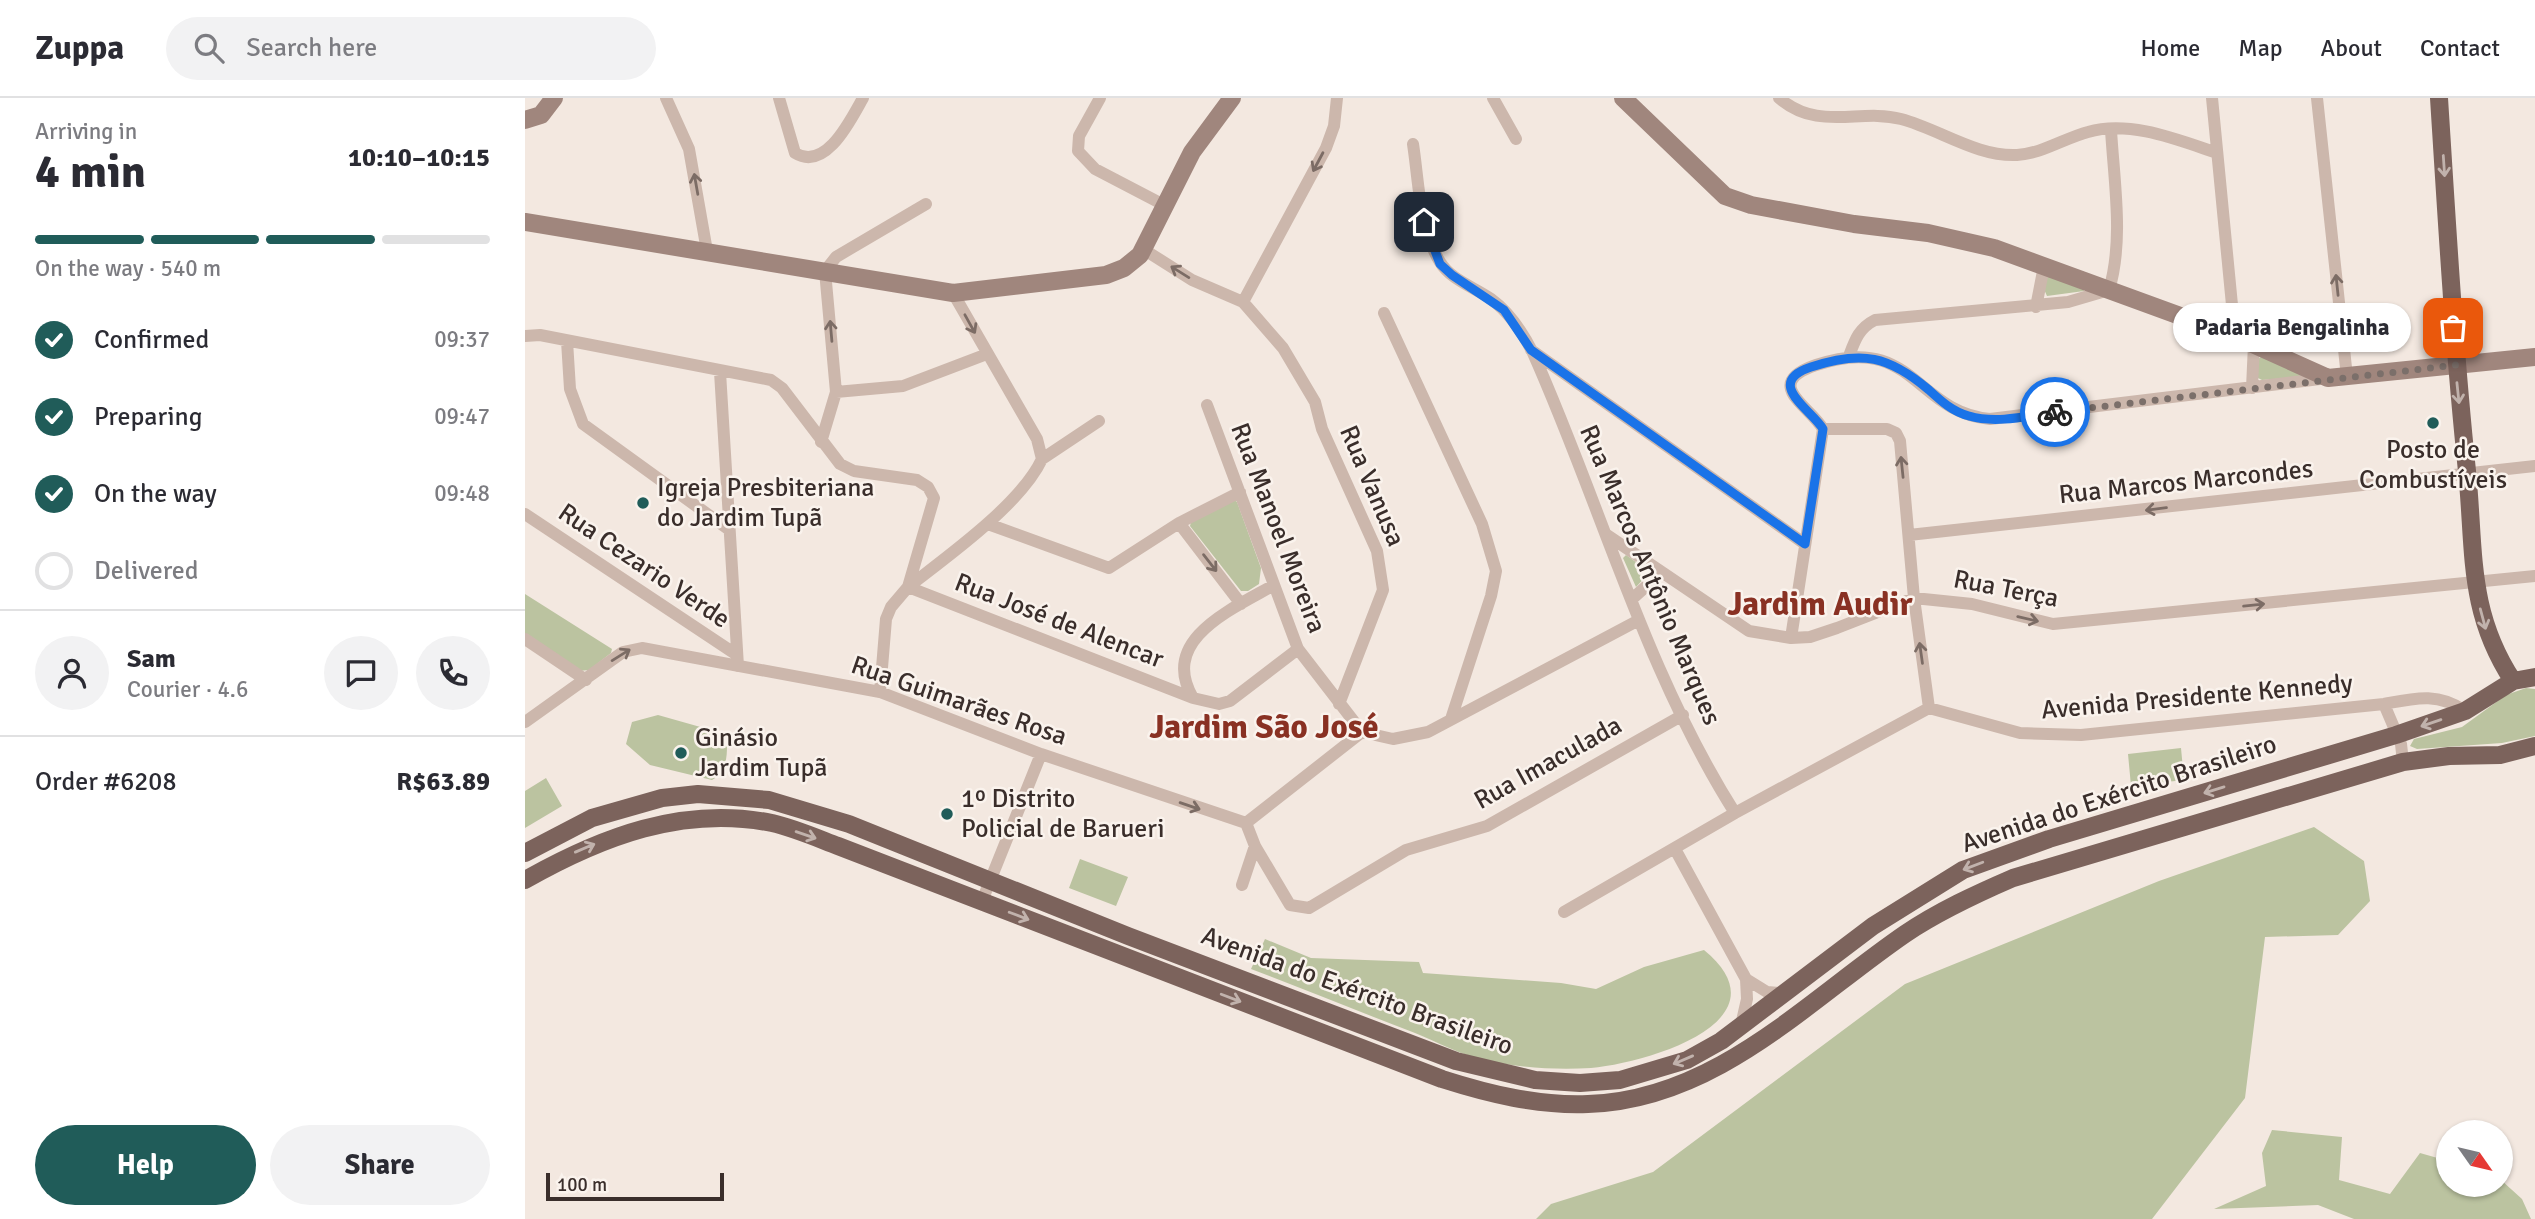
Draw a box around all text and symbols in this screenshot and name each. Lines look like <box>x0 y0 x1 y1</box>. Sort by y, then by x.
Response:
search box <box>166 17 656 80</box>
text: Zuppa <box>35 28 124 69</box>
icon: search <box>190 29 228 67</box>
text: Search here <box>246 32 377 64</box>
text: Home <box>2140 33 2200 63</box>
text: Map <box>2238 33 2283 63</box>
text: About <box>2321 33 2382 63</box>
text: Contact <box>2420 33 2500 63</box>
text: Arriving in <box>35 117 137 146</box>
text: 10:10–10:15 <box>348 142 490 174</box>
text: 4 min <box>35 144 146 200</box>
one-way arrow <box>1311 152 1325 172</box>
one-way arrow <box>2437 154 2450 177</box>
one-way arrow <box>688 173 702 195</box>
pin <box>1394 192 1454 252</box>
icon: home <box>1405 203 1443 241</box>
text: On the way · 540 m <box>35 254 221 283</box>
one-way arrow <box>1171 265 1191 279</box>
one-way arrow <box>2331 274 2344 297</box>
pin <box>2423 298 2483 358</box>
callout: Padaria Bengalinha <box>2173 303 2411 352</box>
icon: bag <box>2434 309 2472 347</box>
one-way arrow <box>963 313 977 333</box>
text: Padaria Bengalinha <box>2194 313 2390 342</box>
icon: check <box>35 321 73 359</box>
one-way arrow <box>824 321 837 343</box>
text: Confirmed <box>94 324 209 356</box>
text: 09:37 <box>434 325 490 354</box>
courier <box>2020 377 2090 447</box>
one-way arrow <box>2452 381 2465 404</box>
icon: bike <box>2036 393 2074 431</box>
icon: check <box>35 398 73 436</box>
text: Preparing <box>94 401 202 433</box>
text: 09:47 <box>434 402 490 431</box>
marker: Posto de Combustíveis <box>2425 415 2441 431</box>
street label: Rua Manoel Moreira <box>1223 418 1333 638</box>
street label: Rua Marcos Antônio Marques <box>1572 420 1728 730</box>
street label: Rua Vanusa <box>1332 421 1412 551</box>
place label: Posto de Combustíveis <box>2359 434 2507 496</box>
street label: Rua Marcos Marcondes <box>2057 453 2315 511</box>
one-way arrow <box>1896 456 1909 479</box>
place label: Igreja Presbiteriana do Jardim Tupã <box>657 472 875 534</box>
icon: check <box>35 475 73 513</box>
text: On the way <box>94 478 217 510</box>
text: 09:48 <box>434 479 490 508</box>
marker: Igreja Presbiteriana do Jardim Tupã <box>635 495 651 511</box>
street label: Rua Cezario Verde <box>552 497 736 635</box>
one-way arrow <box>2145 502 2168 515</box>
one-way arrow <box>1203 554 1218 572</box>
text: Delivered <box>94 555 199 587</box>
street label: Rua Terça <box>1951 563 2061 615</box>
street label: Rua José de Alencar <box>950 566 1168 676</box>
district label: Jardim Audir <box>1727 584 1914 625</box>
one-way arrow <box>2243 598 2265 611</box>
one-way arrow <box>2477 607 2490 630</box>
one-way arrow <box>2016 613 2039 626</box>
button: person <box>35 636 109 710</box>
button: chat <box>324 636 398 710</box>
button: phone <box>416 636 490 710</box>
one-way arrow <box>1914 642 1927 665</box>
text: Sam <box>127 643 176 675</box>
one-way arrow <box>611 648 630 663</box>
street label: Rua Guimarães Rosa <box>847 649 1071 753</box>
street label: Avenida Presidente Kennedy <box>2040 667 2354 727</box>
text: Courier · 4.6 <box>127 675 248 704</box>
district label: Jardim São José <box>1149 707 1379 748</box>
street label: Rua Imaculada <box>1469 709 1627 817</box>
one-way arrow <box>2420 718 2442 730</box>
place label: Ginásio Jardim Tupã <box>695 722 827 784</box>
street label: Avenida do Exército Brasileiro <box>1958 728 2280 860</box>
marker: Ginásio Jardim Tupã <box>673 745 689 761</box>
text: Order #6208 <box>35 766 176 798</box>
text: R$63.89 <box>396 766 490 798</box>
place label: 1º Distrito Policial de Barueri <box>961 783 1164 845</box>
one-way arrow <box>2203 785 2225 798</box>
one-way arrow <box>1178 801 1200 813</box>
marker: 1º Distrito Policial de Barueri <box>939 806 955 822</box>
one-way arrow <box>795 829 817 842</box>
one-way arrow <box>574 841 595 854</box>
one-way arrow <box>1963 861 1985 874</box>
one-way arrow <box>1007 911 1029 923</box>
street label: Avenida do Exército Brasileiro <box>1197 920 1517 1062</box>
one-way arrow <box>1219 993 1241 1006</box>
one-way arrow <box>1673 1054 1695 1067</box>
north arrow <box>2436 1120 2513 1197</box>
map controls <box>2436 1120 2513 1197</box>
button: Help <box>35 1125 256 1205</box>
button: Share <box>270 1125 490 1205</box>
scale bar <box>546 1170 725 1202</box>
text: 100 m <box>557 1173 607 1197</box>

